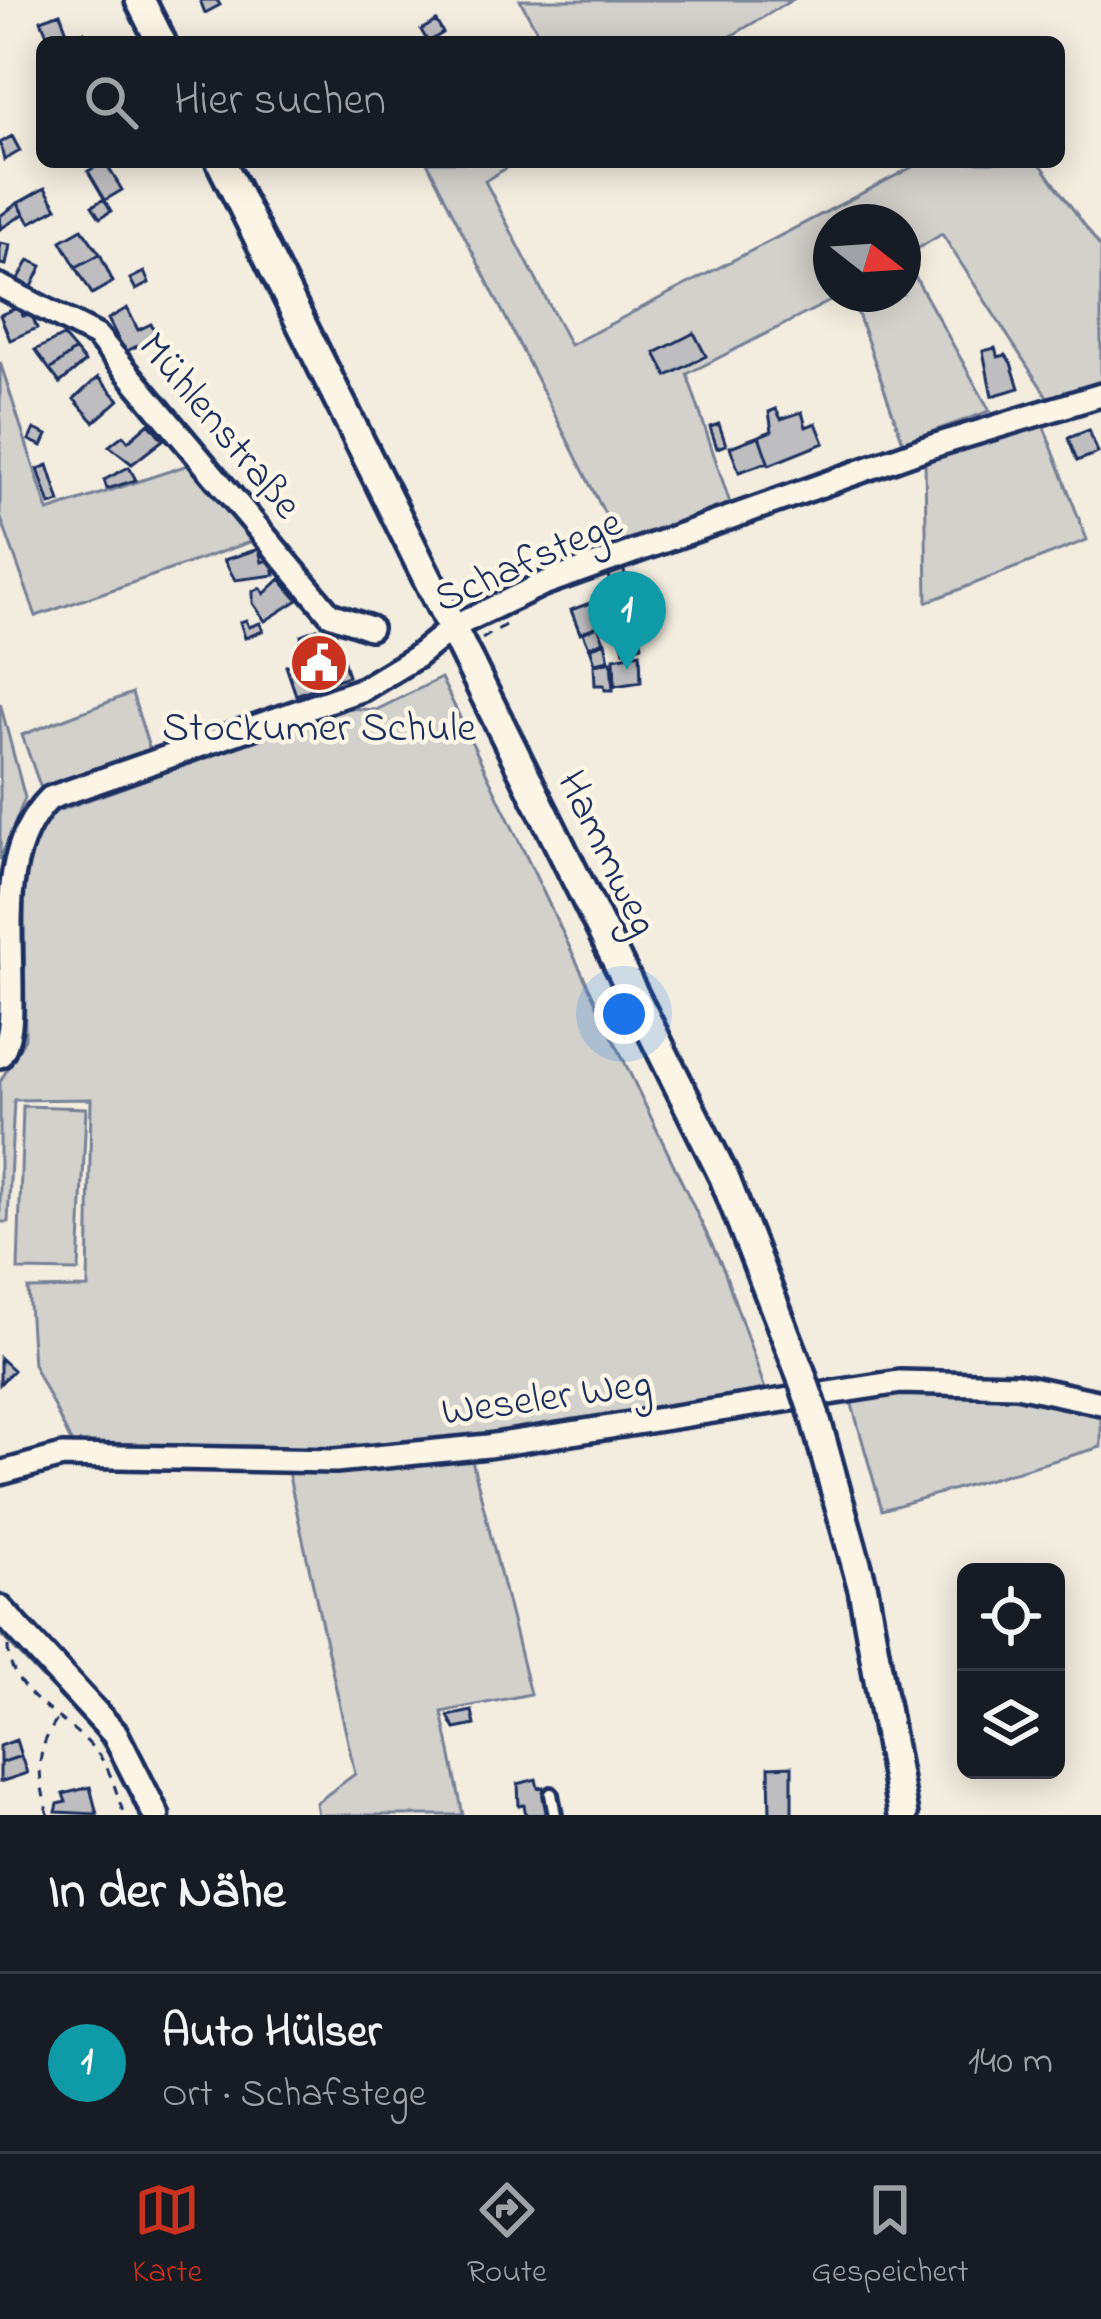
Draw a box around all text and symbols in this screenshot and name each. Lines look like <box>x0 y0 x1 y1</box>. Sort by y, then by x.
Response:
search box <box>36 36 1065 168</box>
icon: search <box>78 69 144 135</box>
text: Hier suchen <box>174 69 386 135</box>
north arrow <box>813 204 921 312</box>
street label: Mühlenstraße <box>122 320 315 534</box>
street label: Schafstege <box>425 494 633 631</box>
pin: 1 <box>588 571 666 670</box>
public building icon: Stockumer Schule <box>288 632 350 694</box>
place label: Stockumer Schule <box>162 699 476 760</box>
street label: Hammweg <box>540 761 672 947</box>
your location <box>594 984 654 1044</box>
street label: Weseler Weg <box>438 1355 655 1444</box>
map controls <box>957 1563 1065 1779</box>
button: locate <box>957 1563 1065 1671</box>
button: layers <box>957 1671 1065 1779</box>
text: In der Nähe <box>48 1856 285 1931</box>
text: Auto Hülser <box>162 2001 381 2067</box>
text: 1 <box>81 2034 93 2091</box>
text: 140 m <box>968 2034 1053 2091</box>
text: Ort · Schafstege <box>162 2067 426 2124</box>
tab: Karte <box>132 2177 202 2297</box>
tab: Route <box>467 2177 547 2297</box>
tab: Gespeichert <box>811 2177 969 2297</box>

